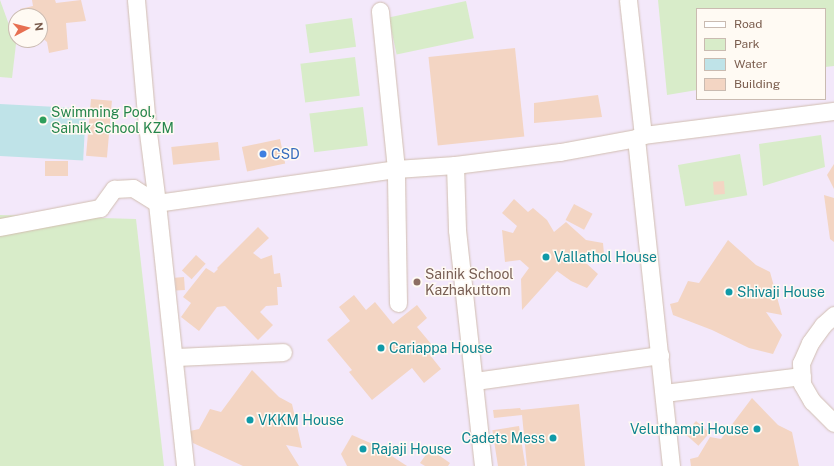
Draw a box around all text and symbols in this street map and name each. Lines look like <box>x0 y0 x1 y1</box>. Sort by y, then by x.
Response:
north arrow <box>8 8 48 48</box>
legend <box>696 8 826 100</box>
text: Road <box>734 17 762 31</box>
text: N <box>32 22 45 32</box>
text: Park <box>734 37 760 51</box>
text: Water <box>734 57 767 71</box>
text: Building <box>734 77 780 91</box>
place label: Swimming Pool, Sainik School KZM <box>51 104 174 136</box>
marker: Swimming Pool, Sainik School KZM <box>38 115 48 125</box>
place label: CSD <box>271 146 300 162</box>
marker: CSD <box>258 149 268 159</box>
place label: Vallathol House <box>554 249 657 265</box>
marker: Vallathol House <box>541 252 551 262</box>
place label: Sainik School Kazhakuttom <box>425 266 514 298</box>
marker: Sainik School Kazhakuttom <box>412 277 422 287</box>
place label: Shivaji House <box>737 284 825 300</box>
marker: Shivaji House <box>724 287 734 297</box>
place label: Cariappa House <box>389 340 492 356</box>
marker: Cariappa House <box>376 343 386 353</box>
place label: VKKM House <box>258 412 344 428</box>
marker: VKKM House <box>245 415 255 425</box>
place label: Veluthampi House <box>630 421 749 437</box>
marker: Veluthampi House <box>752 424 762 434</box>
place label: Cadets Mess <box>462 430 545 446</box>
marker: Cadets Mess <box>548 433 558 443</box>
place label: Rajaji House <box>371 441 452 457</box>
marker: Rajaji House <box>358 444 368 454</box>

